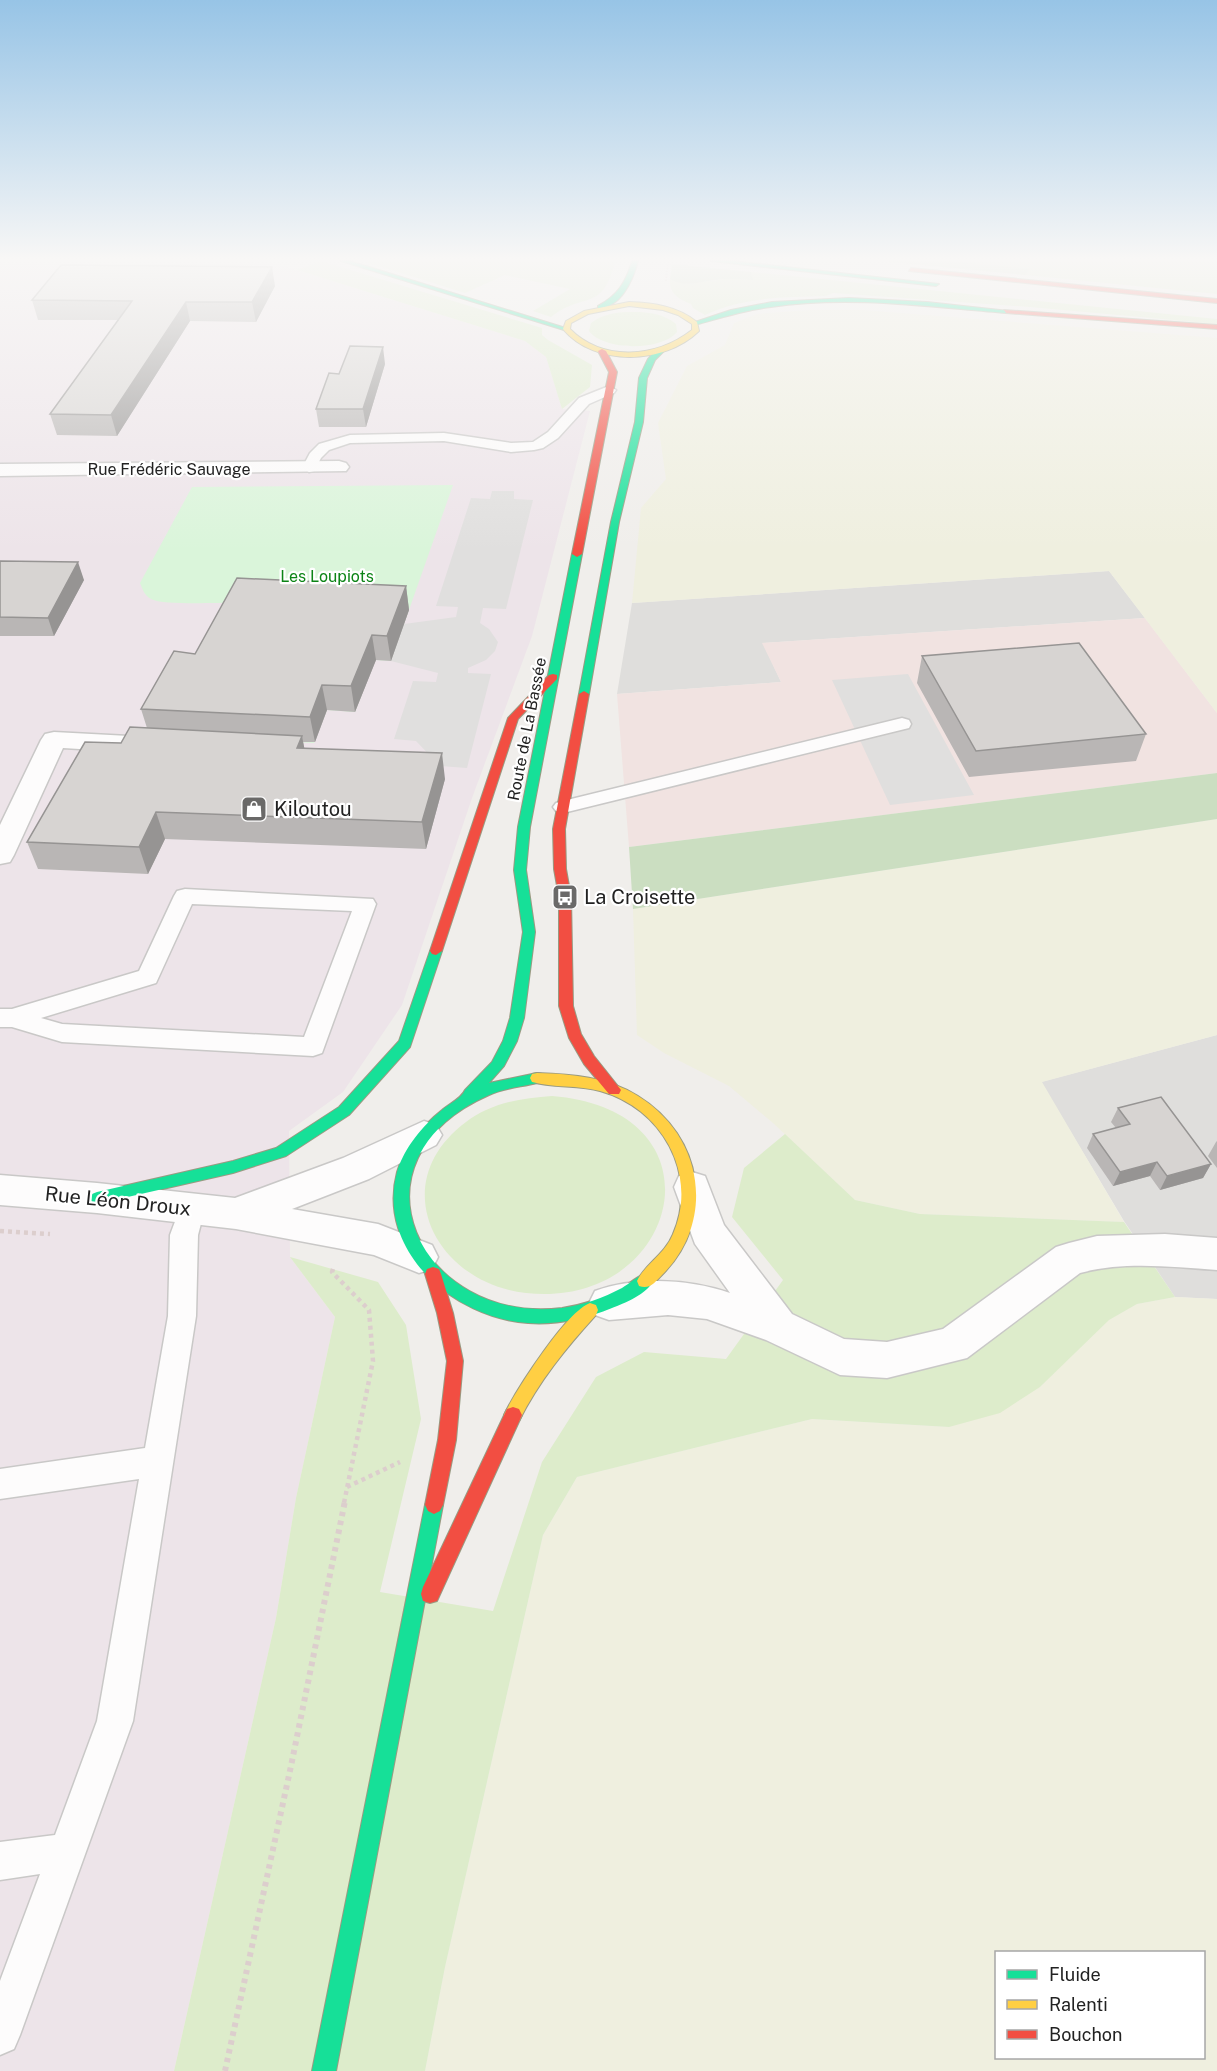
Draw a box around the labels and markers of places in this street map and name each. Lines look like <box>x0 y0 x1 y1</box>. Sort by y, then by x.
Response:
shop icon: Kiloutou <box>239 794 269 824</box>
place label: Kiloutou <box>274 797 352 821</box>
bus stop icon: La Croisette <box>550 882 580 912</box>
place label: La Croisette <box>584 885 695 909</box>

